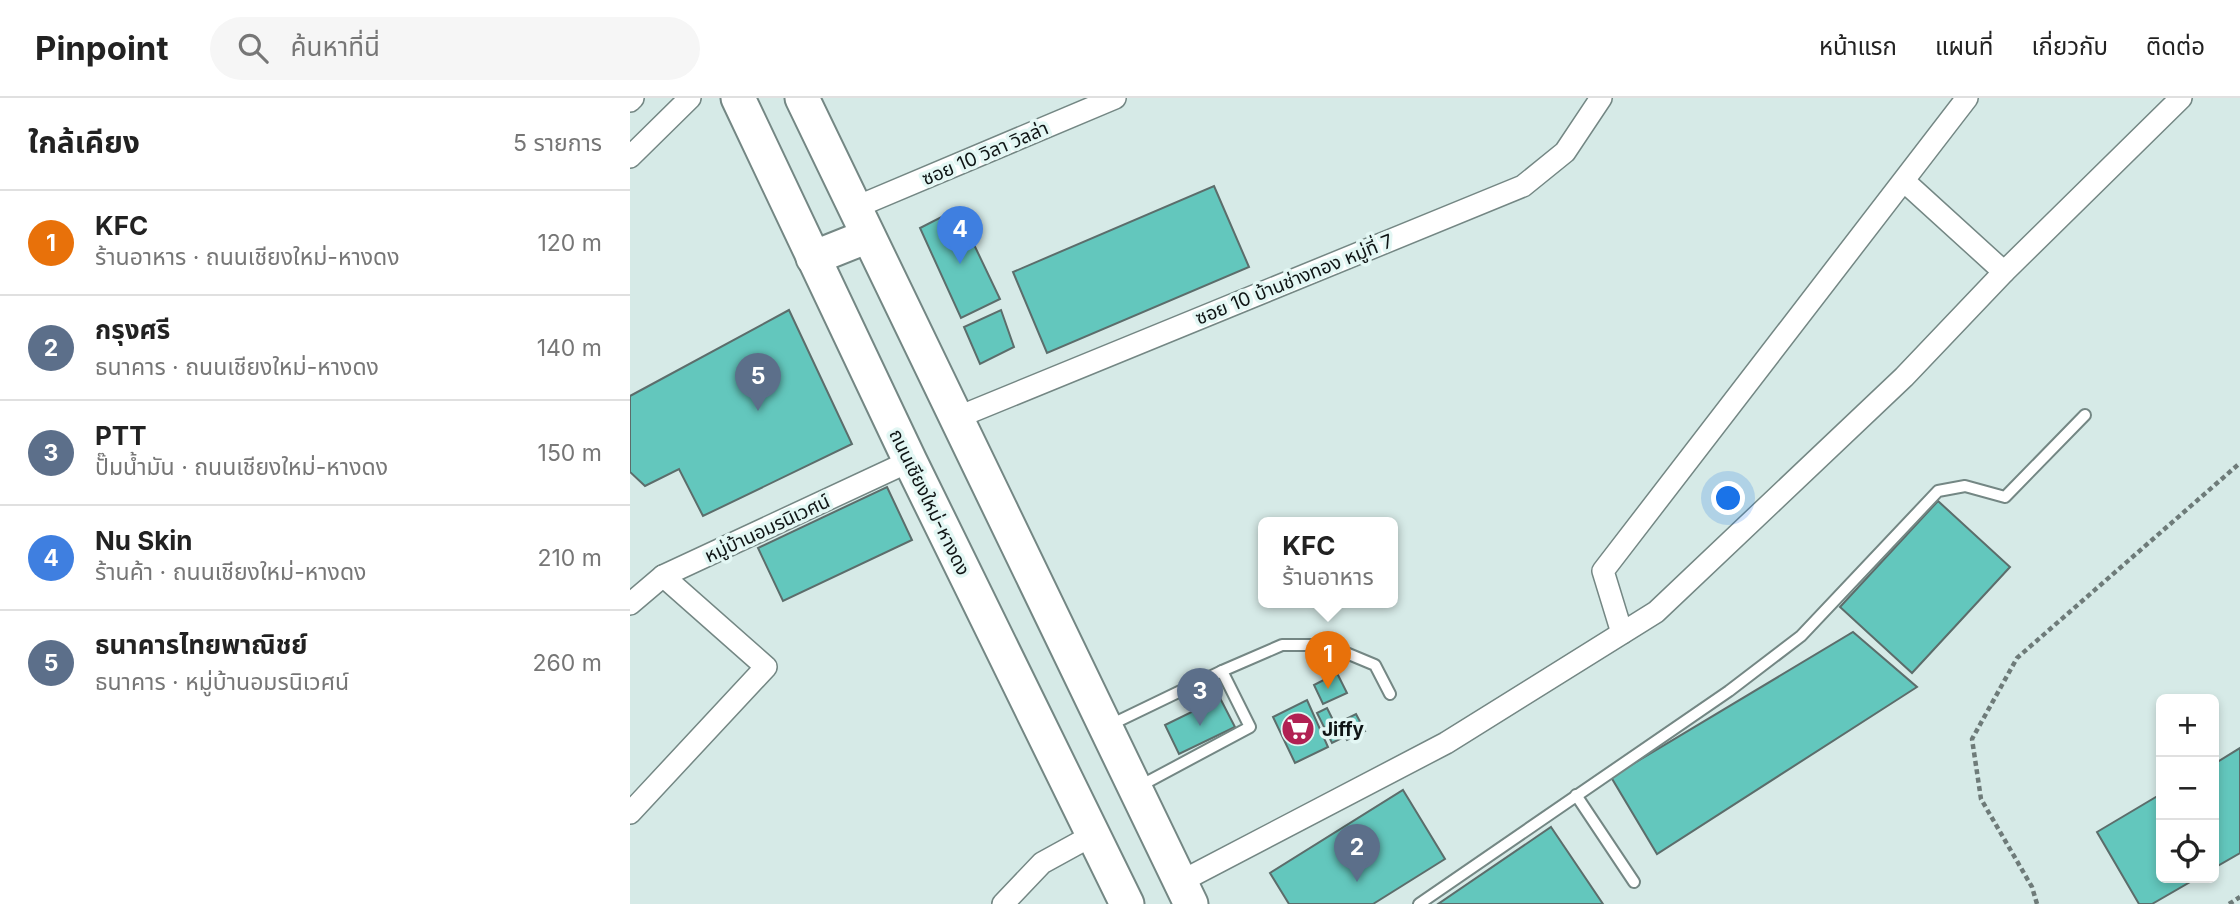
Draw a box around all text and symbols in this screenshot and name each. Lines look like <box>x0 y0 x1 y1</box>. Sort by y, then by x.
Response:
search box <box>210 17 700 80</box>
text: Pinpoint <box>35 28 168 68</box>
icon: search <box>234 29 272 67</box>
text: ค้นหาที่นี่ <box>290 31 380 62</box>
text: หน้าแรก <box>1819 32 1897 61</box>
text: แผนที่ <box>1935 32 1993 61</box>
text: เกี่ยวกับ <box>2031 32 2108 61</box>
text: ติดต่อ <box>2146 32 2205 61</box>
street label: ซอย 10 วิลา วิลล่า <box>918 116 1052 190</box>
text: ใกล้เคียง <box>28 124 140 160</box>
text: 5 รายการ <box>513 129 602 157</box>
pin: 4 <box>937 206 983 264</box>
text: KFC <box>95 210 148 241</box>
street label: ซอย 10 บ้านช่างทอง หมู่ที่ 7 <box>1191 227 1397 331</box>
text: 1 <box>46 229 56 257</box>
text: 120 m <box>537 229 602 257</box>
text: ร้านอาหาร · ถนนเชียงใหม่-หางดง <box>95 243 400 271</box>
text: กรุงศรี <box>95 314 170 345</box>
text: 2 <box>44 334 58 362</box>
text: 140 m <box>537 334 602 362</box>
text: ธนาคาร · ถนนเชียงใหม่-หางดง <box>95 353 379 381</box>
pin: 5 <box>735 353 781 411</box>
text: PTT <box>95 420 147 451</box>
street label: ถนนเชียงใหม่-หางดง <box>884 425 975 579</box>
text: 3 <box>44 439 58 467</box>
text: 150 m <box>538 439 602 467</box>
text: ปั๊มน้ำมัน · ถนนเชียงใหม่-หางดง <box>95 453 388 481</box>
your location <box>1711 481 1745 515</box>
street label: หมู่บ้านอมรนิเวศน์ <box>701 489 834 568</box>
popup <box>1258 517 1398 608</box>
text: Nu Skin <box>95 525 193 556</box>
text: KFC <box>1282 530 1336 561</box>
text: 4 <box>43 544 59 572</box>
text: 210 m <box>537 544 602 572</box>
text: ร้านค้า · ถนนเชียงใหม่-หางดง <box>95 558 366 586</box>
text: ร้านอาหาร <box>1282 563 1374 591</box>
text: ธนาคารไทยพาณิชย์ <box>95 629 307 660</box>
pin: 1 <box>1305 631 1351 689</box>
text: 5 <box>44 649 58 677</box>
text: 260 m <box>533 649 602 677</box>
text: ธนาคาร · หมู่บ้านอมรนิเวศน์ <box>95 668 349 696</box>
pin: 3 <box>1177 668 1223 726</box>
map controls <box>2156 694 2219 883</box>
button: + <box>2156 694 2219 757</box>
supermarket icon: Jiffy <box>1279 710 1317 748</box>
place label: Jiffy <box>1322 718 1365 741</box>
button: − <box>2156 757 2219 820</box>
button: locate <box>2156 820 2219 883</box>
pin: 2 <box>1334 824 1380 882</box>

